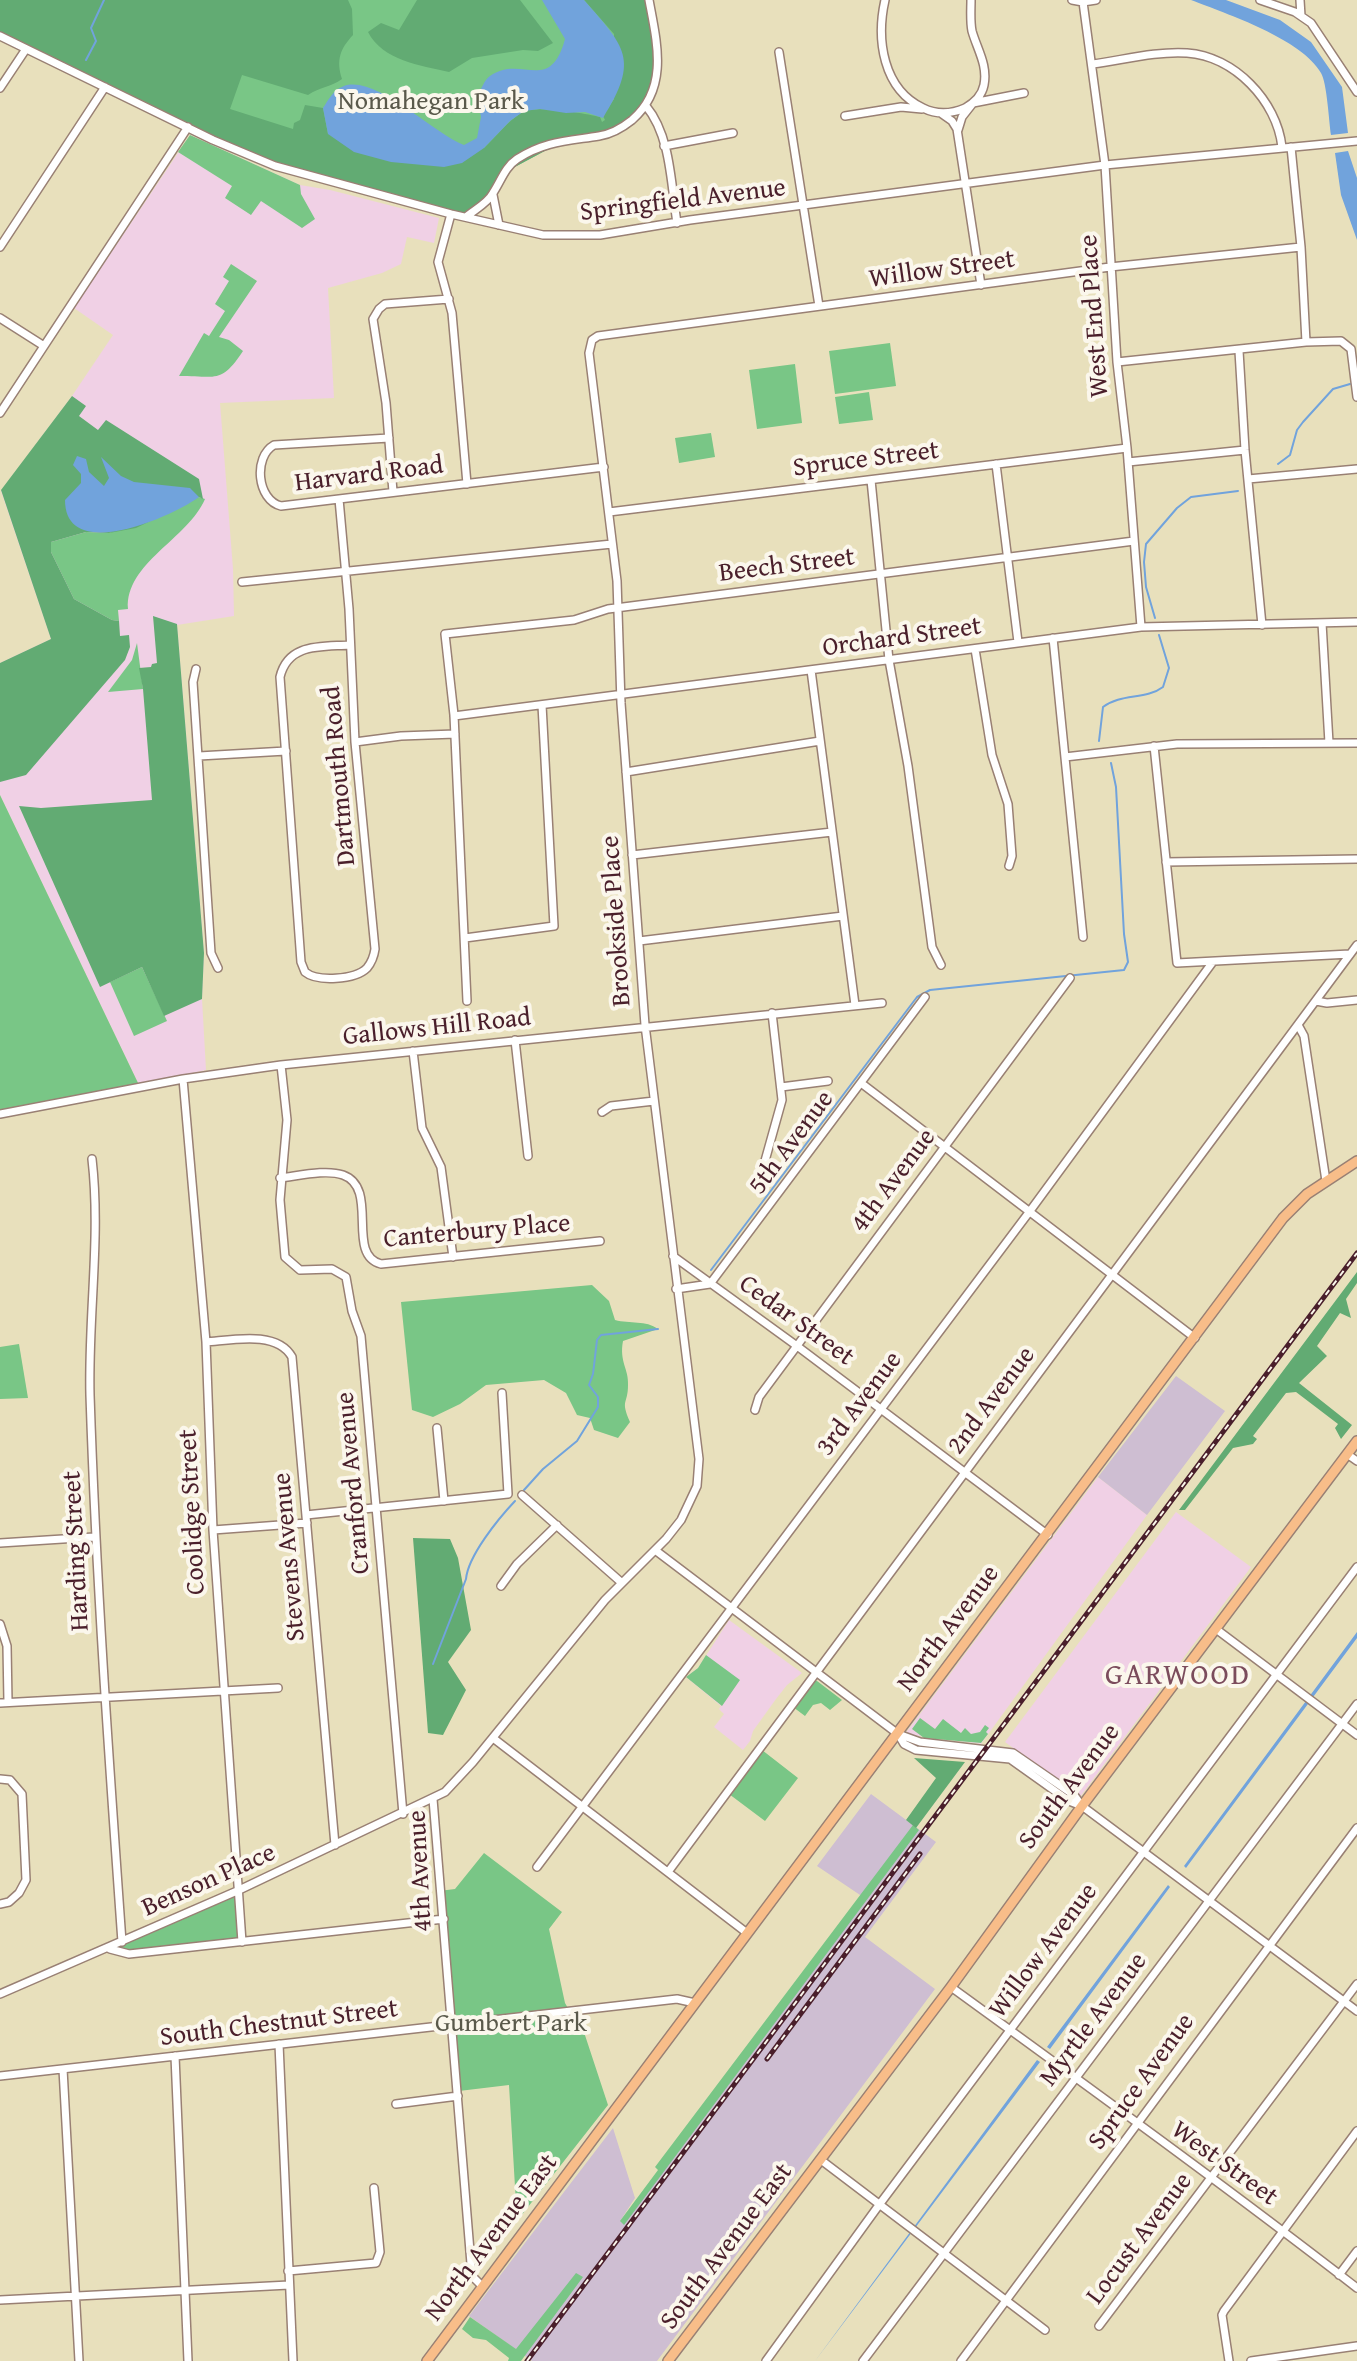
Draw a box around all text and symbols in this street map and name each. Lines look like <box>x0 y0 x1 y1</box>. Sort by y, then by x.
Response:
park label: Nomahegan Park <box>338 86 524 118</box>
street label: Springfield Avenue <box>578 173 788 229</box>
street label: West End Place <box>1074 234 1116 398</box>
street label: Willow Street <box>867 244 1017 296</box>
street label: Spruce Street <box>791 436 941 484</box>
street label: Harvard Road <box>293 450 445 500</box>
street label: Beech Street <box>717 542 857 590</box>
street label: Orchard Street <box>821 611 983 665</box>
street label: Dartmouth Road <box>317 685 363 867</box>
street label: Brookside Place <box>595 834 639 1008</box>
street label: Gallows Hill Road <box>341 1003 533 1053</box>
street label: 5th Avenue <box>743 1085 841 1201</box>
street label: 4th Avenue <box>845 1123 943 1239</box>
street label: Canterbury Place <box>382 1208 572 1256</box>
street label: Cedar Street <box>732 1269 860 1373</box>
street label: 2nd Avenue <box>941 1341 1043 1461</box>
street label: 3rd Avenue <box>811 1346 909 1462</box>
street label: Cranford Avenue <box>330 1390 378 1576</box>
street label: Coolidge Street <box>173 1428 213 1596</box>
street label: Harding Street <box>57 1470 97 1632</box>
street label: Stevens Avenue <box>267 1471 313 1643</box>
street label: North Avenue <box>891 1560 1007 1698</box>
district label: GARWOOD <box>1105 1658 1251 1694</box>
street label: South Avenue <box>1013 1718 1127 1856</box>
street label: 4th Avenue <box>402 1809 440 1933</box>
street label: Benson Place <box>137 1838 281 1924</box>
street label: Willow Avenue <box>983 1877 1105 2025</box>
street label: Myrtle Avenue <box>1034 1947 1154 2093</box>
street label: South Chestnut Street <box>158 1994 400 2054</box>
park label: Gumbert Park <box>435 2008 587 2040</box>
street label: Spruce Avenue <box>1082 2008 1202 2156</box>
street label: West Street <box>1165 2115 1283 2213</box>
street label: North Avenue East <box>419 2148 565 2328</box>
street label: South Avenue East <box>654 2158 800 2336</box>
street label: Locust Avenue <box>1080 2167 1200 2311</box>

